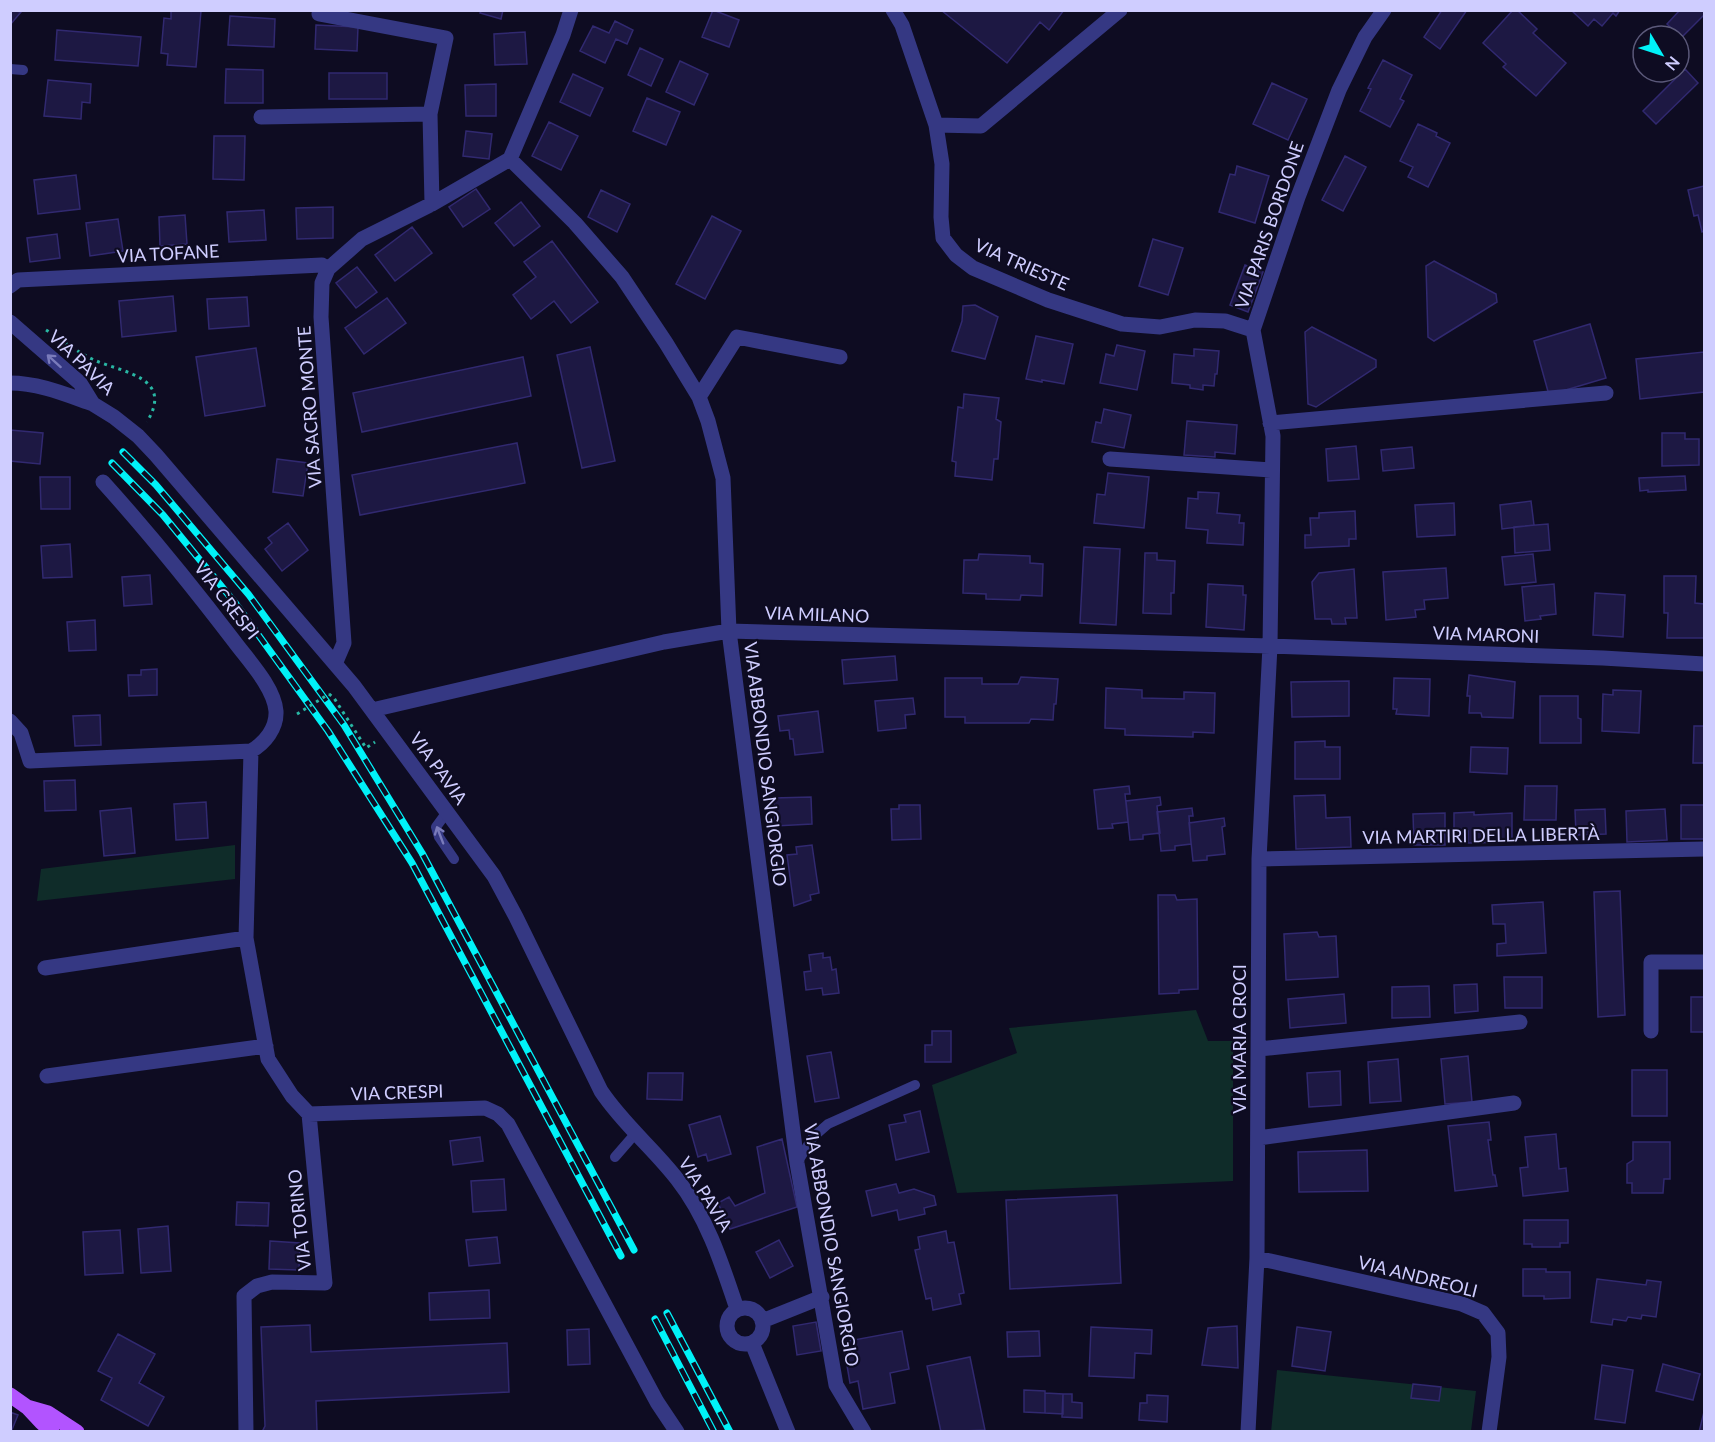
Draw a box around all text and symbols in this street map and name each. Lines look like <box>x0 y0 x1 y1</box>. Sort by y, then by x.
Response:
north arrow <box>1631 24 1691 84</box>
text: N <box>1662 53 1684 75</box>
street label: VIA PARIS BORDONE <box>1230 138 1308 312</box>
street label: VIA TRIESTE <box>971 233 1073 295</box>
street label: VIA TOFANE <box>116 239 220 267</box>
street label: VIA PAVIA <box>44 325 120 400</box>
street label: VIA SACRO MONTE <box>292 325 326 489</box>
one-way arrow <box>47 354 62 368</box>
street label: VIA CRESPI <box>190 557 264 643</box>
street label: VIA MILANO <box>764 601 870 627</box>
street label: VIA MARONI <box>1432 621 1540 647</box>
street label: VIA ABBONDIO SANGIORGIO <box>740 641 792 887</box>
street label: VIA PAVIA <box>405 728 473 809</box>
street label: VIA MARTIRI DELLA LIBERTÀ <box>1362 822 1601 848</box>
one-way arrow <box>434 827 445 845</box>
street label: VIA MARIA CROCI <box>1228 964 1250 1114</box>
street label: VIA CRESPI <box>350 1079 444 1105</box>
street label: VIA ABBONDIO SANGIORGIO <box>800 1122 864 1368</box>
street label: VIA PAVIA <box>674 1153 738 1236</box>
street label: VIA TORINO <box>283 1168 315 1272</box>
street label: VIA ANDREOLI <box>1356 1251 1480 1301</box>

